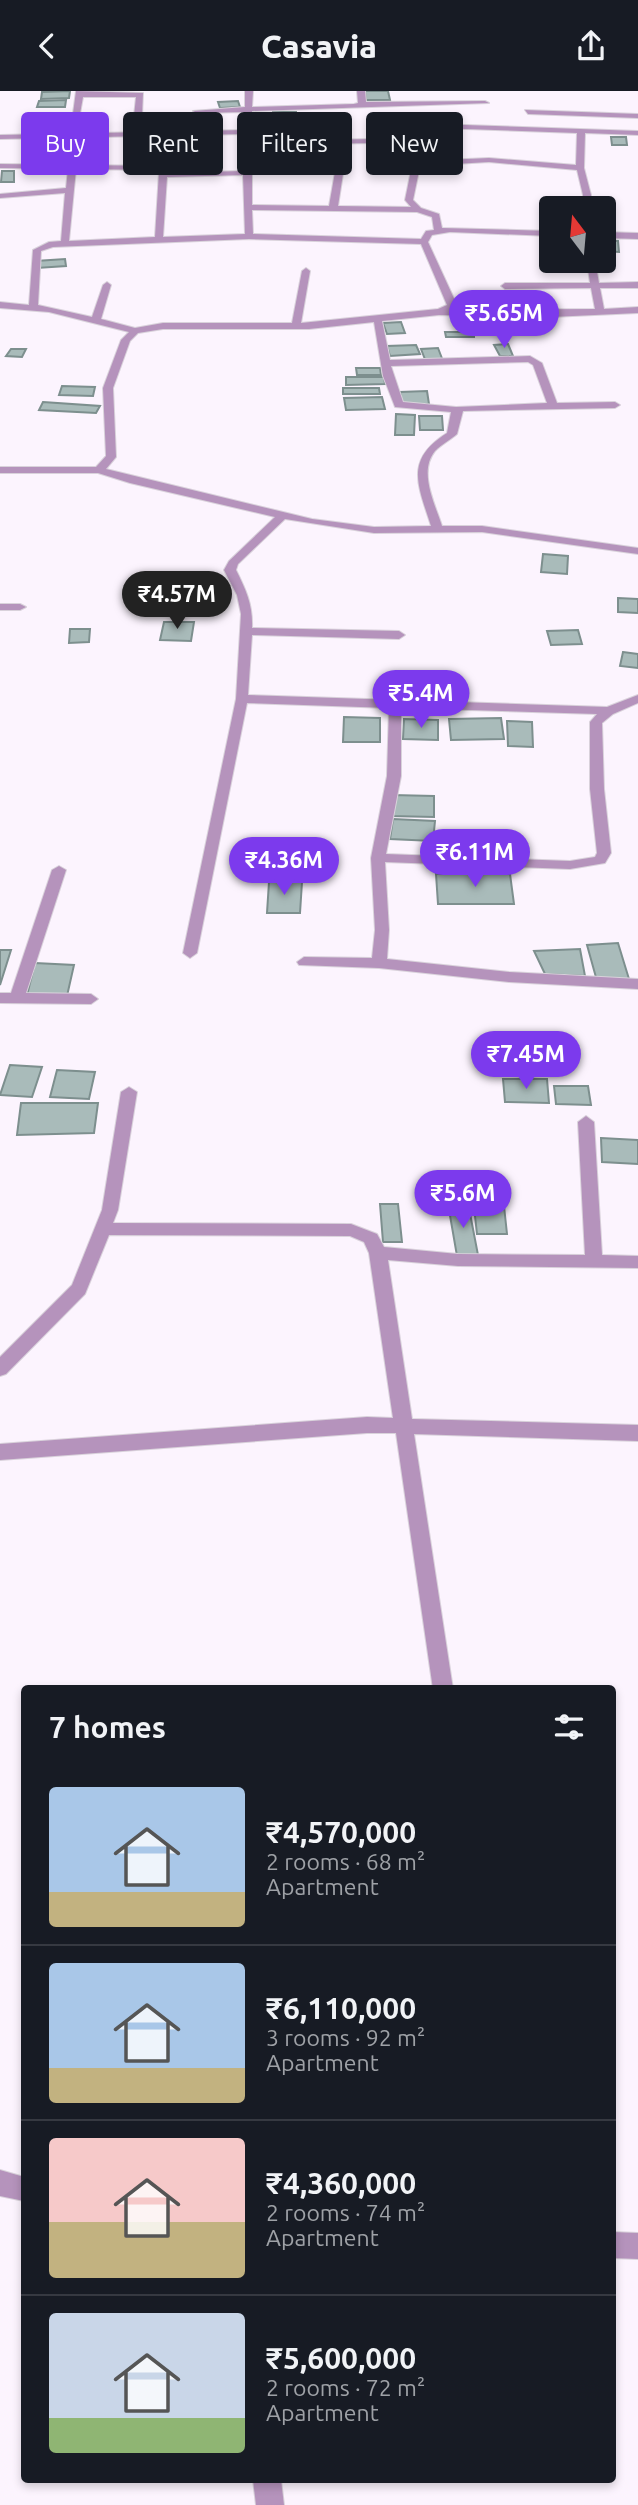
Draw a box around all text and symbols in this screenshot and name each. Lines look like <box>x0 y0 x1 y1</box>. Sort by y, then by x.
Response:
icon: back <box>28 27 66 65</box>
icon: share <box>572 27 610 65</box>
text: Casavia <box>261 28 377 64</box>
chip: Buy <box>21 112 109 175</box>
chip: Rent <box>123 112 223 175</box>
chip: Filters <box>237 112 352 175</box>
chip: New <box>366 112 463 175</box>
north arrow <box>539 196 616 273</box>
map controls <box>539 196 616 273</box>
pin: ₹5.65M <box>447 291 561 350</box>
text: ₹5.65M <box>465 300 543 325</box>
pin: ₹4.57M <box>120 571 234 631</box>
text: ₹4.57M <box>138 581 216 606</box>
pin: ₹5.4M <box>372 671 470 730</box>
text: ₹5.4M <box>388 680 454 705</box>
pin: ₹6.11M <box>418 829 532 889</box>
pin: ₹4.36M <box>227 837 341 897</box>
text: ₹6.11M <box>436 839 514 864</box>
text: ₹4.36M <box>245 847 323 872</box>
pin: ₹7.45M <box>469 1031 583 1091</box>
text: ₹7.45M <box>487 1041 565 1066</box>
pin: ₹5.6M <box>414 1171 512 1230</box>
text: ₹5.6M <box>430 1180 496 1205</box>
icon: filters <box>550 1708 588 1746</box>
text: 7 homes <box>49 1710 166 1744</box>
icon: home <box>105 1815 189 1899</box>
text: ₹4,570,000 <box>266 1815 416 1849</box>
text: 2 rooms · 68 m² <box>266 1849 425 1874</box>
text: Apartment <box>266 1874 379 1899</box>
icon: home <box>105 1991 189 2075</box>
text: ₹6,110,000 <box>266 1991 416 2025</box>
text: 3 rooms · 92 m² <box>266 2025 425 2050</box>
text: Apartment <box>266 2050 379 2075</box>
icon: home <box>105 2166 189 2250</box>
text: ₹4,360,000 <box>266 2166 416 2200</box>
text: 2 rooms · 74 m² <box>266 2200 425 2225</box>
text: Apartment <box>266 2225 379 2250</box>
icon: home <box>105 2341 189 2425</box>
text: ₹5,600,000 <box>266 2341 416 2375</box>
text: 2 rooms · 72 m² <box>266 2375 425 2400</box>
text: Apartment <box>266 2400 379 2425</box>

